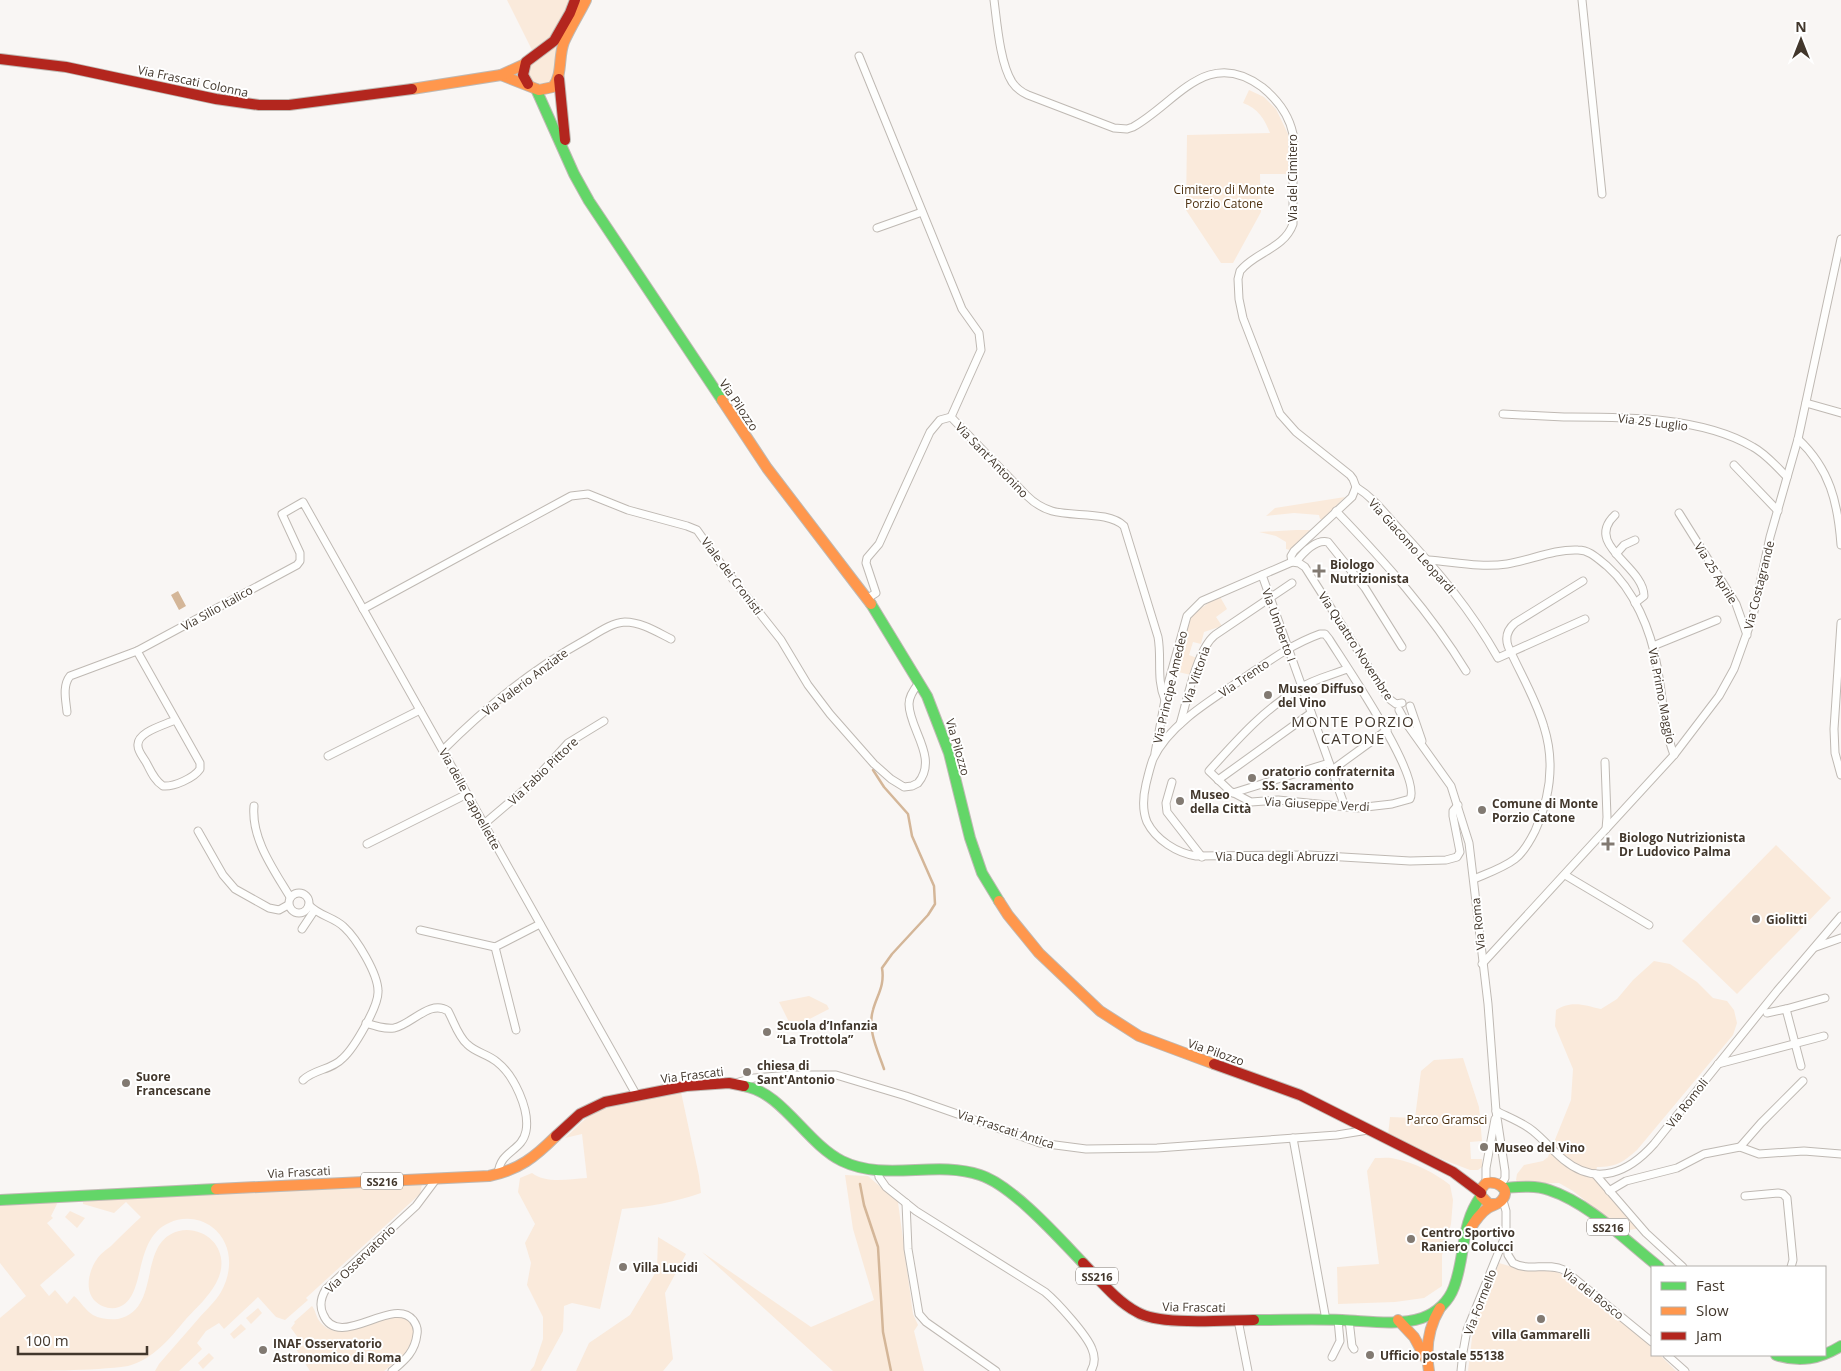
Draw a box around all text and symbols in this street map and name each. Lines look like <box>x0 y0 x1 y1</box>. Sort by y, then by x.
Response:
north arrow <box>1776 15 1826 65</box>
text: N <box>1795 17 1807 36</box>
street label: Via Frascati Colonna <box>136 61 250 101</box>
street label: Via del Cimitero <box>1284 134 1301 222</box>
park label: Cimitero di Monte Porzio Catone <box>1174 181 1275 212</box>
street label: Via Pilozzo <box>715 376 763 434</box>
street label: Via 25 Luglio <box>1617 409 1689 435</box>
street label: Via Sant'Antonino <box>952 419 1032 501</box>
street label: Via Giacomo Leopardi <box>1365 495 1459 597</box>
street label: Viale dei Cronisti <box>697 534 767 618</box>
street label: Via 25 Aprile <box>1690 539 1742 607</box>
street label: Via Costagrande <box>1740 539 1778 631</box>
place label: Biologo Nutrizionista <box>1330 556 1409 587</box>
marker: Biologo Nutrizionista <box>1312 564 1326 578</box>
street label: Via Silio Italico <box>178 581 256 635</box>
street label: Via Umberto I <box>1258 586 1300 664</box>
street label: Via Quattro Novembre <box>1314 588 1398 704</box>
street label: Via Principe Amedeo <box>1149 629 1191 745</box>
street label: Via Valerio Anziate <box>479 644 571 720</box>
street label: Via Vittoria <box>1178 644 1214 706</box>
street label: Via Primo Maggio <box>1644 647 1680 745</box>
street label: Via Trento <box>1216 655 1272 701</box>
place label: Museo Diffuso del Vino <box>1278 680 1364 711</box>
marker: Museo Diffuso del Vino <box>1262 689 1274 701</box>
district label: MONTE PORZIO CATONE <box>1291 711 1415 748</box>
street label: Via Pilozzo <box>942 716 974 778</box>
street label: Via Fabio Pittore <box>504 733 582 809</box>
street label: Via delle Cappellette <box>435 745 505 853</box>
place label: oratorio confraternita SS. Sacramento <box>1262 763 1395 794</box>
marker: oratorio confraternita SS. Sacramento <box>1246 772 1258 784</box>
place label: Museo della Città <box>1190 786 1251 817</box>
street label: Via Giuseppe Verdi <box>1264 793 1370 815</box>
marker: Museo della Città <box>1174 795 1186 807</box>
place label: Comune di Monte Porzio Catone <box>1492 795 1598 826</box>
marker: Comune di Monte Porzio Catone <box>1476 804 1488 816</box>
place label: Biologo Nutrizionista Dr Ludovico Palma <box>1619 829 1745 860</box>
marker: Biologo Nutrizionista Dr Ludovico Palma <box>1601 837 1615 851</box>
street label: Via Duca degli Abruzzi <box>1216 848 1338 865</box>
street label: Via Roma <box>1467 897 1489 951</box>
place label: Giolitti <box>1766 911 1807 928</box>
marker: Giolitti <box>1750 913 1762 925</box>
place label: Scuola d’Infanzia “La Trottola” <box>777 1017 878 1048</box>
marker: Scuola d’Infanzia “La Trottola” <box>761 1026 773 1038</box>
street label: Via Pilozzo <box>1185 1034 1247 1070</box>
place label: chiesa di Sant'Antonio <box>757 1057 835 1088</box>
street label: Via Frascati <box>660 1063 724 1087</box>
marker: chiesa di Sant'Antonio <box>741 1066 753 1078</box>
place label: Suore Francescane <box>136 1068 211 1099</box>
street label: Via Romoli <box>1662 1075 1712 1131</box>
marker: Suore Francescane <box>120 1077 132 1089</box>
street label: Via Frascati Antica <box>955 1105 1057 1153</box>
park label: Parco Gramsci <box>1407 1111 1487 1128</box>
place label: Museo del Vino <box>1494 1139 1585 1156</box>
marker: Museo del Vino <box>1478 1141 1490 1153</box>
street label: Via Frascati <box>267 1162 331 1182</box>
road number: SS216 <box>361 1172 403 1190</box>
road number: SS216 <box>1587 1218 1629 1236</box>
street label: Via Osservatorio <box>321 1221 399 1297</box>
place label: Centro Sportivo Raniero Colucci <box>1421 1224 1515 1255</box>
marker: Centro Sportivo Raniero Colucci <box>1405 1233 1417 1245</box>
place label: Villa Lucidi <box>633 1259 698 1276</box>
marker: Villa Lucidi <box>617 1261 629 1273</box>
street label: Via del Bosco <box>1559 1265 1627 1323</box>
legend <box>1651 1266 1826 1356</box>
street label: Via Formello <box>1460 1267 1500 1337</box>
road number: SS216 <box>1076 1268 1118 1284</box>
text: Fast <box>1696 1275 1725 1295</box>
street label: Via Frascati <box>1162 1298 1226 1316</box>
text: Slow <box>1696 1300 1729 1320</box>
marker: villa Gammarelli <box>1535 1313 1547 1325</box>
scale bar <box>18 1324 146 1356</box>
text: Jam <box>1694 1325 1722 1345</box>
place label: villa Gammarelli <box>1492 1326 1590 1343</box>
text: 100 m <box>25 1330 69 1350</box>
place label: INAF Osservatorio Astronomico di Roma <box>273 1335 402 1366</box>
marker: INAF Osservatorio Astronomico di Roma <box>257 1344 269 1356</box>
place label: Ufficio postale 55138 <box>1380 1347 1504 1364</box>
marker: Ufficio postale 55138 <box>1364 1349 1376 1361</box>

